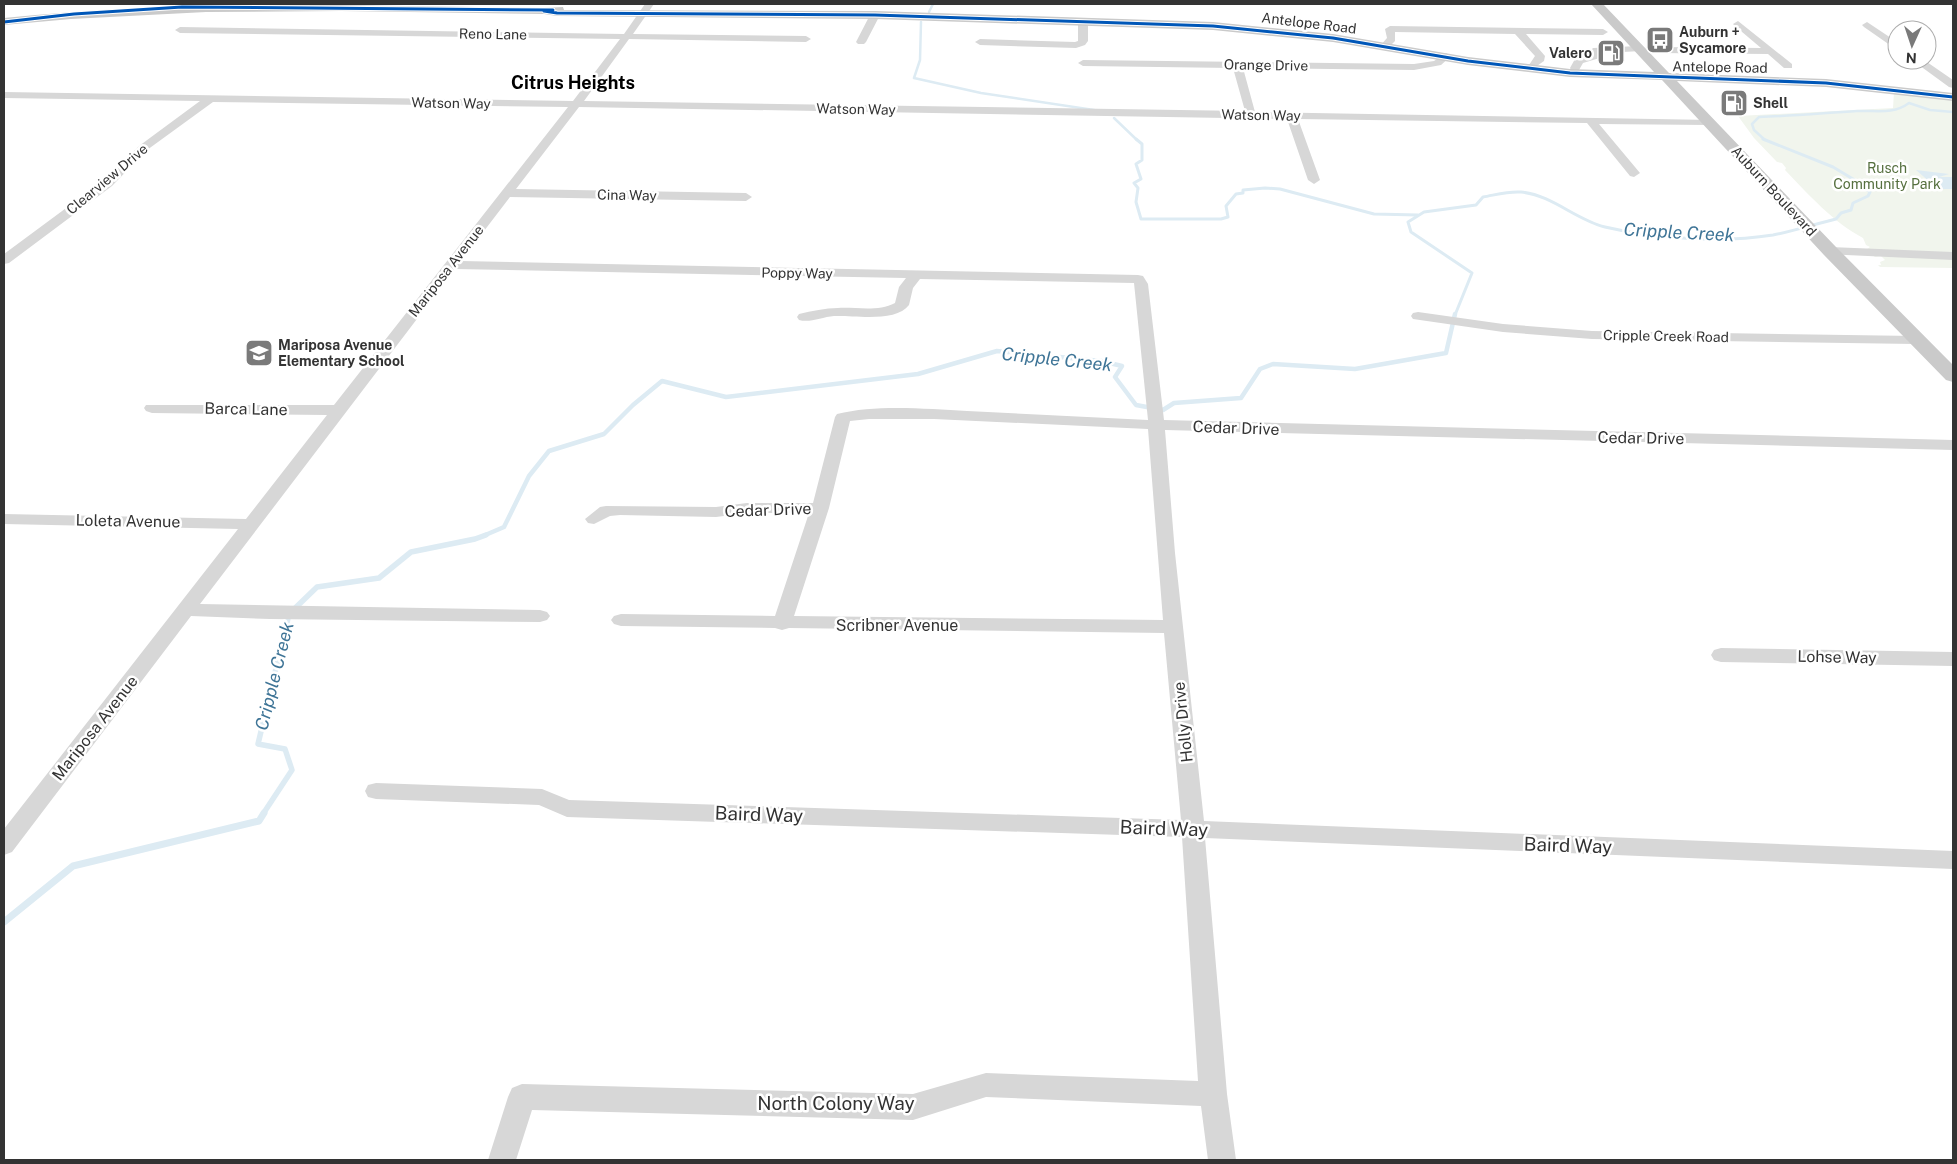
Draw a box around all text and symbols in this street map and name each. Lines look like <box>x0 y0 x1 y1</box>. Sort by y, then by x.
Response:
street label: Antelope Road <box>1261 9 1357 37</box>
north arrow <box>1887 20 1937 70</box>
place label: Auburn + Sycamore <box>1679 24 1746 56</box>
street label: Reno Lane <box>459 25 527 43</box>
bus stop icon: Auburn + Sycamore <box>1645 25 1675 55</box>
fuel station icon: Valero <box>1596 38 1626 68</box>
place label: Valero <box>1549 45 1592 61</box>
text: N <box>1905 50 1917 66</box>
street label: Orange Drive <box>1224 56 1308 74</box>
street label: Antelope Road <box>1672 58 1768 76</box>
district label: Citrus Heights <box>511 72 635 93</box>
fuel station icon: Shell <box>1719 88 1749 118</box>
street label: Watson Way <box>411 94 491 112</box>
place label: Shell <box>1753 95 1788 111</box>
street label: Watson Way <box>816 100 896 118</box>
street label: Watson Way <box>1221 106 1301 124</box>
street label: Clearview Drive <box>63 140 151 218</box>
street label: Auburn Boulevard <box>1728 143 1820 239</box>
park label: Rusch Community Park <box>1833 160 1941 192</box>
street label: Cina Way <box>597 186 658 204</box>
water label: Cripple Creek <box>1623 219 1735 245</box>
street label: Mariposa Avenue <box>405 222 487 320</box>
street label: Poppy Way <box>761 264 833 282</box>
street label: Cripple Creek Road <box>1603 327 1729 345</box>
place label: Mariposa Avenue Elementary School <box>278 337 405 369</box>
school or university icon: Mariposa Avenue Elementary School <box>244 338 274 368</box>
water label: Cripple Creek <box>1001 343 1114 375</box>
street label: Barca Lane <box>204 399 288 419</box>
street label: Cedar Drive <box>1192 417 1280 439</box>
street label: Cedar Drive <box>1597 428 1685 448</box>
street label: Cedar Drive <box>724 499 812 521</box>
street label: Loleta Avenue <box>75 511 181 531</box>
street label: Scribner Avenue <box>836 616 958 635</box>
water label: Cripple Creek <box>250 619 298 732</box>
street label: Lohse Way <box>1797 647 1877 667</box>
street label: Mariposa Avenue <box>48 672 142 784</box>
street label: Holly Drive <box>1169 681 1197 763</box>
street label: Baird Way <box>714 801 804 827</box>
street label: Baird Way <box>1119 815 1209 841</box>
street label: Baird Way <box>1523 832 1613 858</box>
street label: North Colony Way <box>757 1092 915 1114</box>

